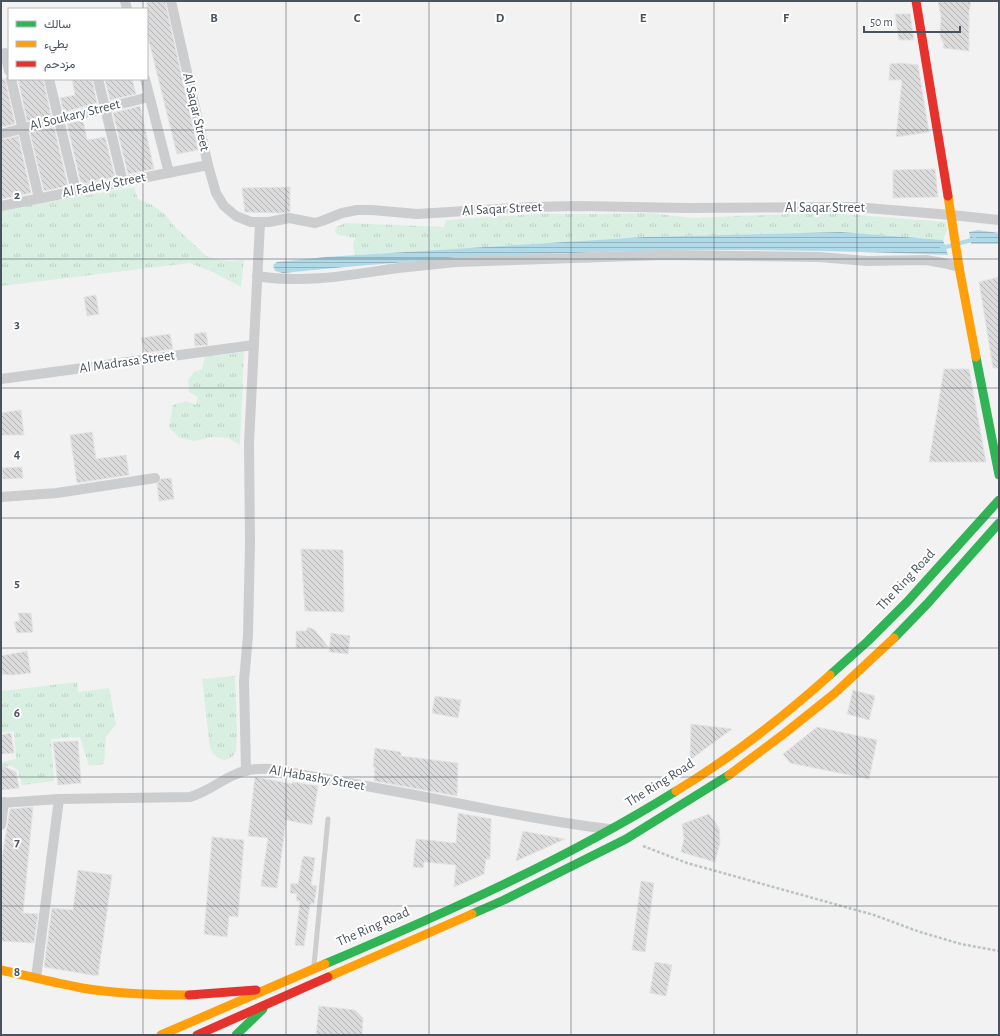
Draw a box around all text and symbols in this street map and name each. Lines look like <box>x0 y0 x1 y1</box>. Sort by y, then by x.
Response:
legend <box>8 8 148 80</box>
scale bar <box>864 8 960 34</box>
text: B <box>210 12 218 25</box>
text: C <box>354 12 361 25</box>
text: D <box>496 12 505 25</box>
text: E <box>640 12 647 25</box>
text: F <box>783 12 790 25</box>
text: 50 m <box>870 16 893 28</box>
text: سالك <box>44 18 71 30</box>
text: بطيء <box>44 38 68 54</box>
text: مزدحم <box>44 58 75 72</box>
street label: Al Saqar Street <box>180 71 212 153</box>
street label: Al Soukary Street <box>28 97 122 133</box>
street label: Al Fadely Street <box>61 170 147 200</box>
text: 2 <box>14 189 20 202</box>
street label: Al Saqar Street <box>462 200 543 218</box>
street label: Al Saqar Street <box>785 201 865 215</box>
text: 3 <box>14 318 20 331</box>
street label: Al Madrasa Street <box>78 348 176 376</box>
text: 4 <box>14 448 21 461</box>
street label: The Ring Road <box>874 547 938 613</box>
text: 5 <box>14 577 20 590</box>
text: 6 <box>14 707 20 720</box>
street label: The Ring Road <box>623 756 697 810</box>
street label: Al Habashy Street <box>268 763 366 793</box>
text: 7 <box>14 836 20 849</box>
street label: The Ring Road <box>334 905 412 949</box>
text: 8 <box>14 966 20 979</box>

